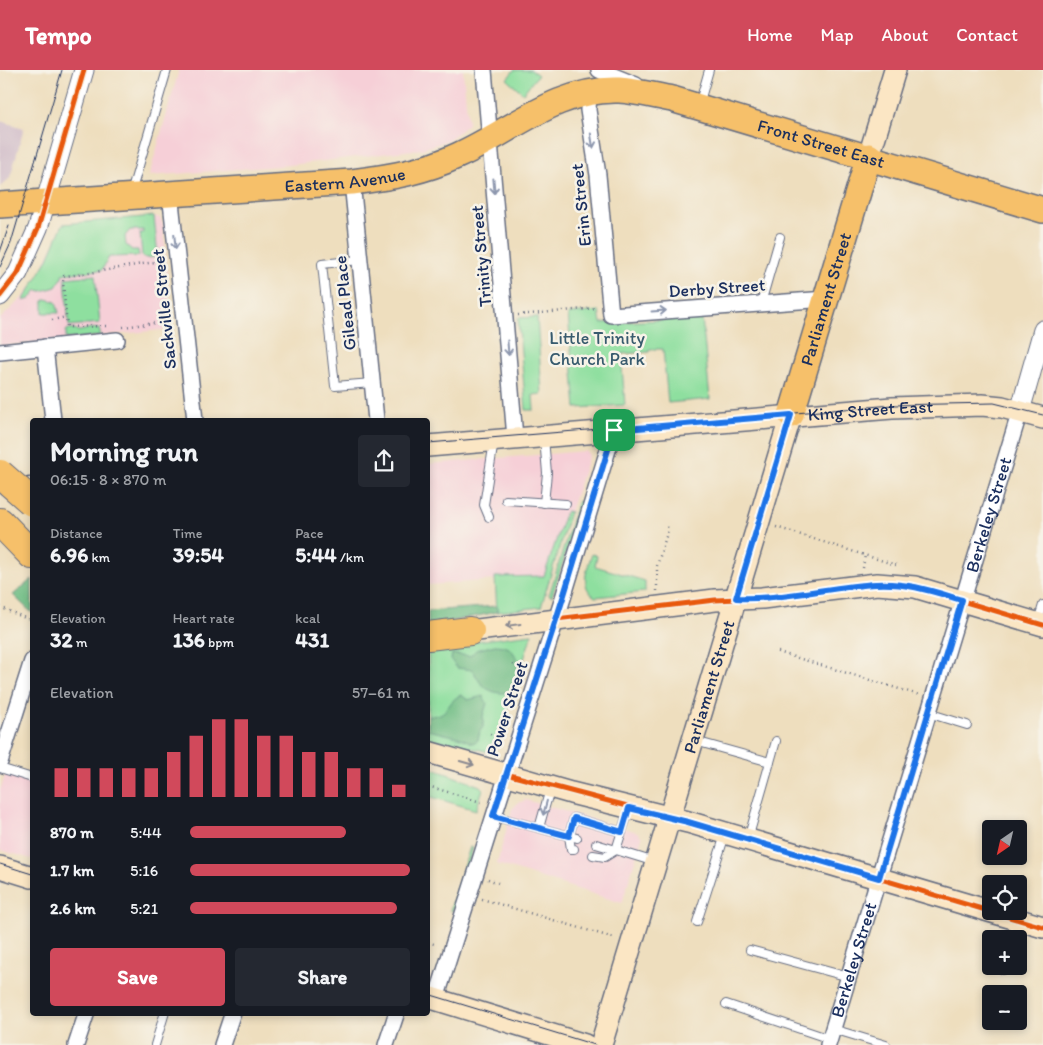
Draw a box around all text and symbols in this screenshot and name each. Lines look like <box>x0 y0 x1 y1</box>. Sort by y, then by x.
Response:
text: Tempo <box>25 21 92 50</box>
text: Home <box>747 24 793 46</box>
text: Map <box>821 24 854 46</box>
text: About <box>882 24 928 46</box>
text: Contact <box>956 24 1018 46</box>
street label: Front Street East <box>755 114 888 173</box>
one-way arrow <box>588 132 598 148</box>
street label: Erin Street <box>566 162 596 248</box>
street label: Eastern Avenue <box>284 163 408 197</box>
one-way arrow <box>490 178 499 194</box>
street label: Trinity Street <box>466 204 496 308</box>
street label: Parliament Street <box>795 230 856 368</box>
one-way arrow <box>170 233 180 249</box>
street label: Sackville Street <box>147 247 181 370</box>
street label: Gilead Place <box>329 254 361 352</box>
street label: Derby Street <box>668 274 766 302</box>
one-way arrow <box>651 306 667 316</box>
park label: Little Trinity Church Park <box>549 327 645 370</box>
one-way arrow <box>503 340 513 356</box>
street label: King Street East <box>807 396 934 426</box>
pin <box>593 409 635 451</box>
icon: arrive <box>600 416 628 444</box>
text: Morning run <box>50 434 198 468</box>
button: share <box>358 435 410 487</box>
street label: Berkeley Street <box>961 454 1016 575</box>
text: 06:15 · 8 × 870 m <box>50 470 167 489</box>
text: Distance <box>50 525 102 542</box>
text: Time <box>173 525 203 542</box>
text: Pace <box>295 525 323 542</box>
text: 6.96 <box>50 542 88 567</box>
text: 39:54 <box>173 542 224 567</box>
text: 5:44 <box>295 542 337 567</box>
text: km <box>88 549 110 566</box>
text: /km <box>337 549 364 566</box>
text: Elevation <box>50 610 106 627</box>
text: Heart rate <box>173 610 235 627</box>
text: kcal <box>295 610 320 627</box>
street label: Parliament Street <box>679 617 740 756</box>
one-way arrow <box>505 620 521 630</box>
text: 32 <box>50 627 73 652</box>
text: 136 <box>173 627 205 652</box>
text: 431 <box>295 627 329 652</box>
text: m <box>73 634 87 651</box>
text: bpm <box>205 634 234 651</box>
street label: Power Street <box>481 658 533 759</box>
text: Elevation <box>50 683 114 702</box>
text: 57–61 m <box>352 683 410 702</box>
one-way arrow <box>458 759 474 769</box>
one-way arrow <box>540 799 549 815</box>
north arrow <box>982 820 1028 865</box>
map controls <box>982 820 1027 1030</box>
text: 870 m <box>50 823 94 842</box>
text: 5:44 <box>130 823 162 842</box>
text: 1.7 km <box>50 861 94 880</box>
text: 5:16 <box>130 861 158 880</box>
button: locate <box>982 875 1027 920</box>
text: 2.6 km <box>50 899 96 918</box>
text: 5:21 <box>130 899 158 918</box>
street label: Berkeley Street <box>826 899 882 1020</box>
button: + <box>982 930 1027 975</box>
button: Save <box>50 948 225 1006</box>
button: Share <box>235 948 410 1006</box>
button: − <box>982 985 1027 1030</box>

